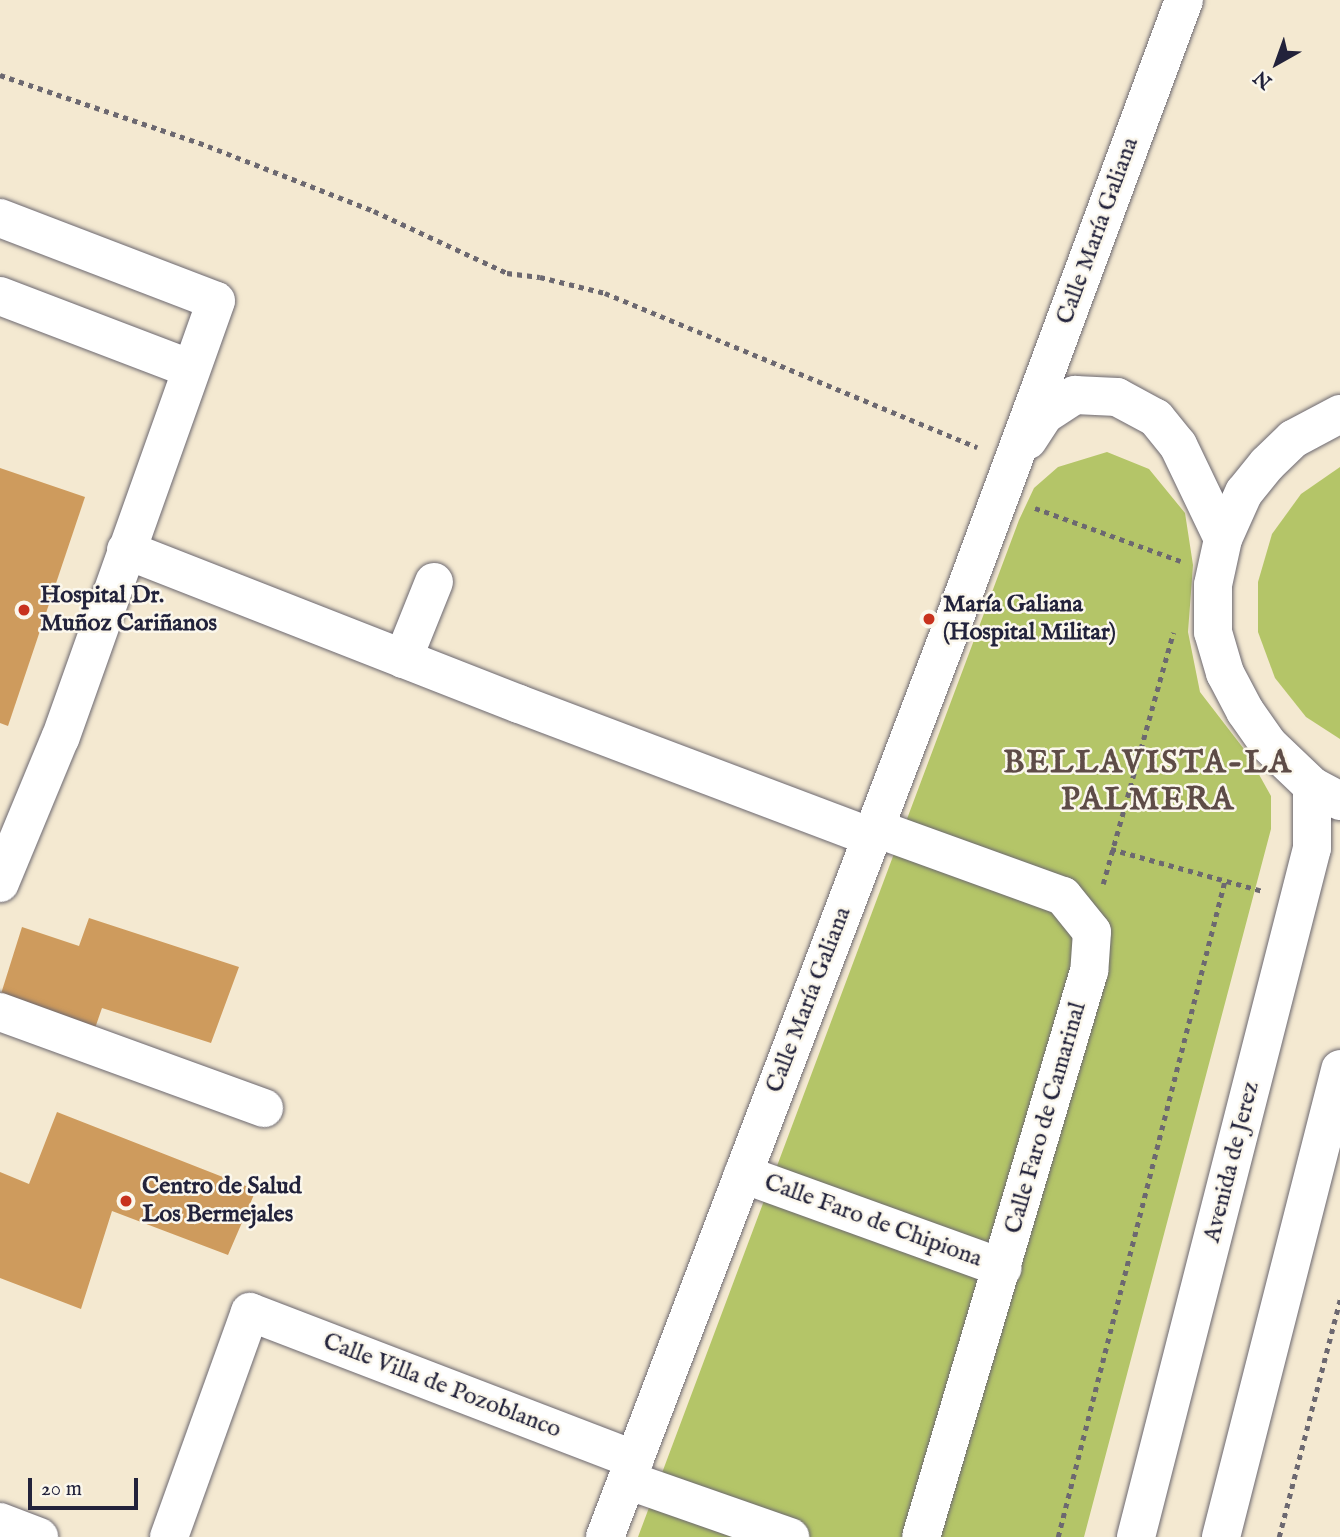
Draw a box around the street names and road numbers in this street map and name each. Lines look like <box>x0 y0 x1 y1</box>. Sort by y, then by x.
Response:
street label: Calle María Galiana <box>1051 134 1145 328</box>
street label: Calle María Galiana <box>760 903 858 1097</box>
street label: Calle Faro de Camarinal <box>999 999 1093 1237</box>
street label: Avenida de Jerez <box>1198 1078 1266 1246</box>
street label: Calle Faro de Chipiona <box>760 1168 986 1274</box>
street label: Calle Villa de Pozoblanco <box>319 1327 565 1445</box>

